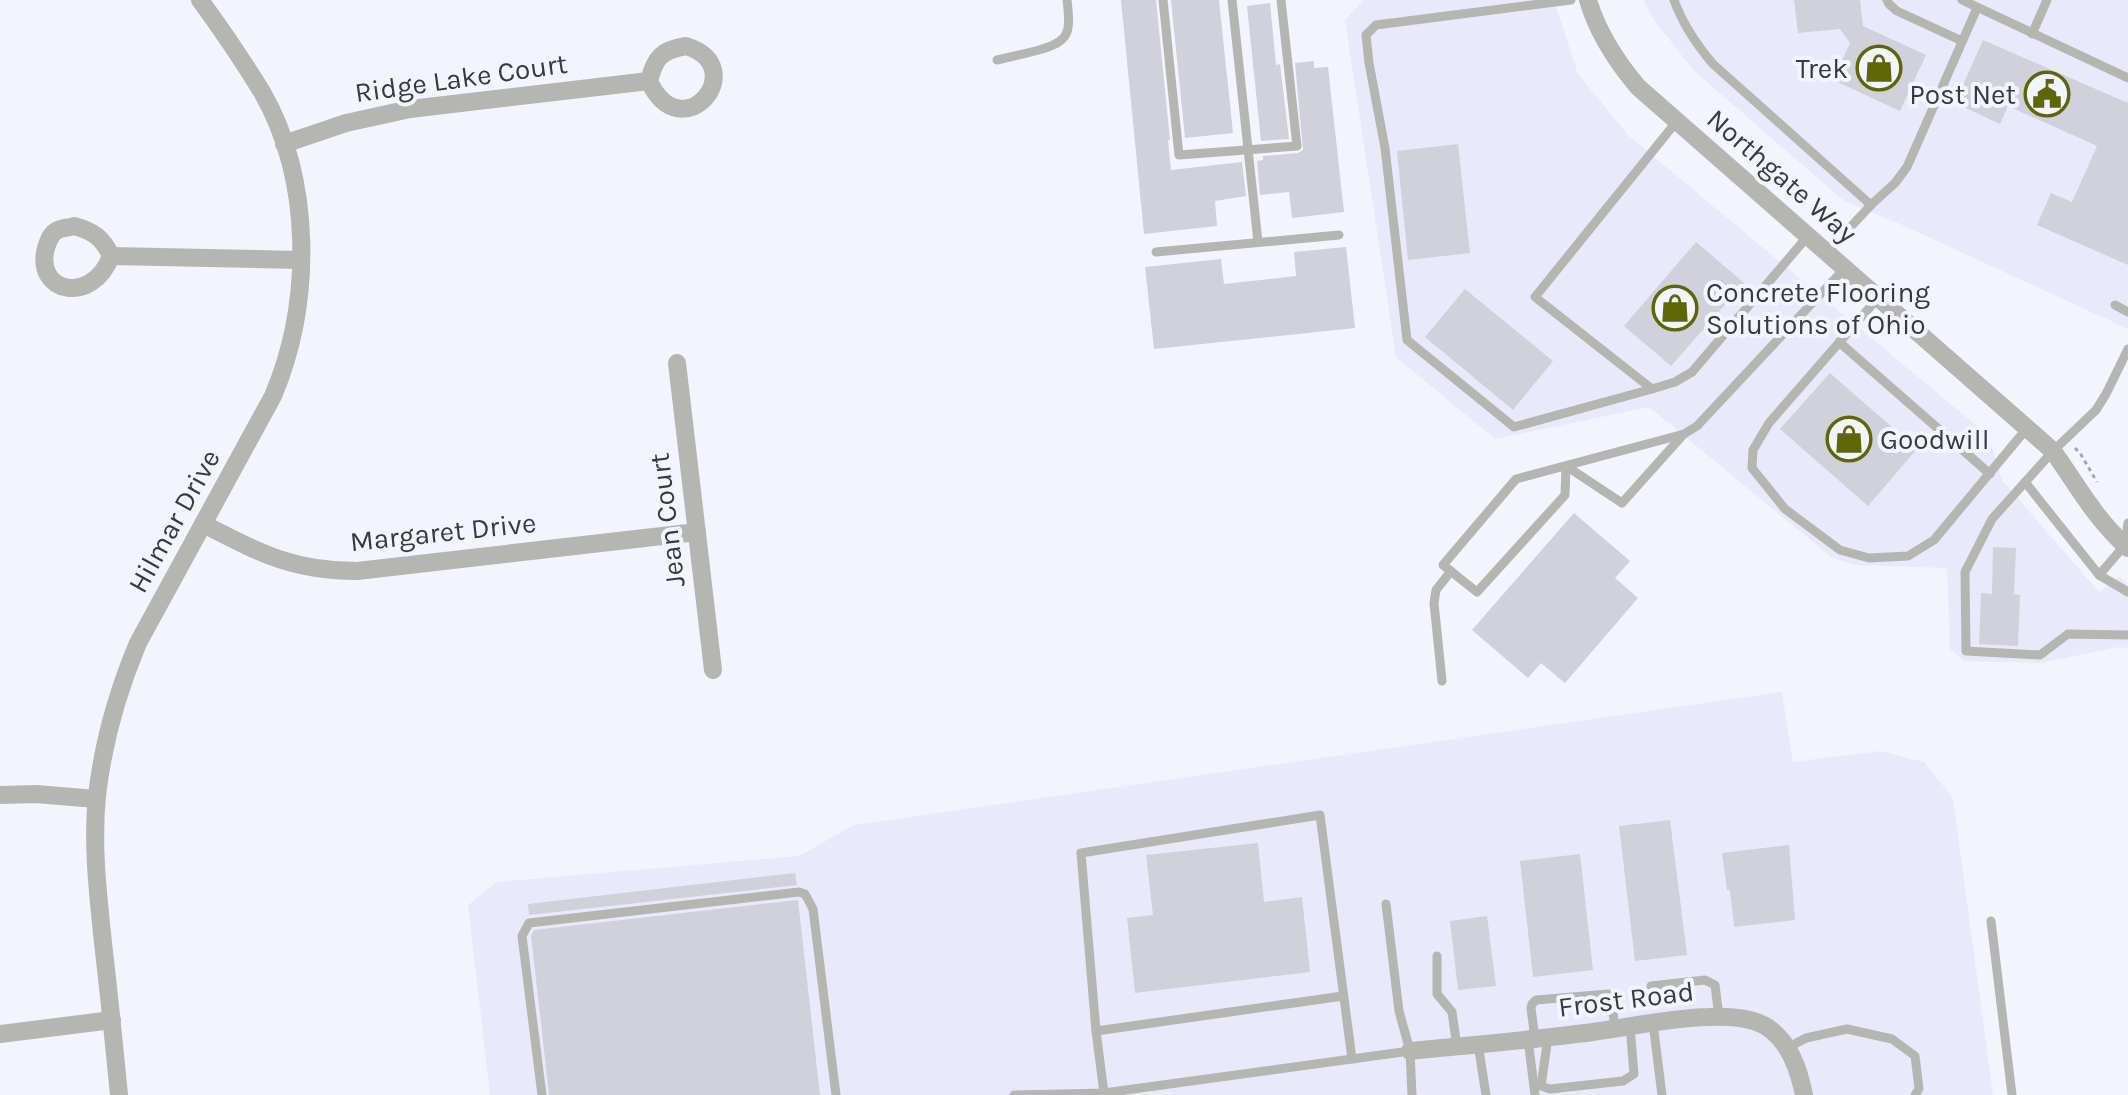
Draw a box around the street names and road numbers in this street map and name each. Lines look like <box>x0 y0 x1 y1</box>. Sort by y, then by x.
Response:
street label: Ridge Lake Court <box>353 47 569 109</box>
street label: Northgate Way <box>1700 102 1864 250</box>
street label: Hilmar Drive <box>121 444 227 598</box>
street label: Jean Court <box>642 451 692 589</box>
street label: Margaret Drive <box>348 506 538 558</box>
street label: Frost Road <box>1556 974 1696 1024</box>

